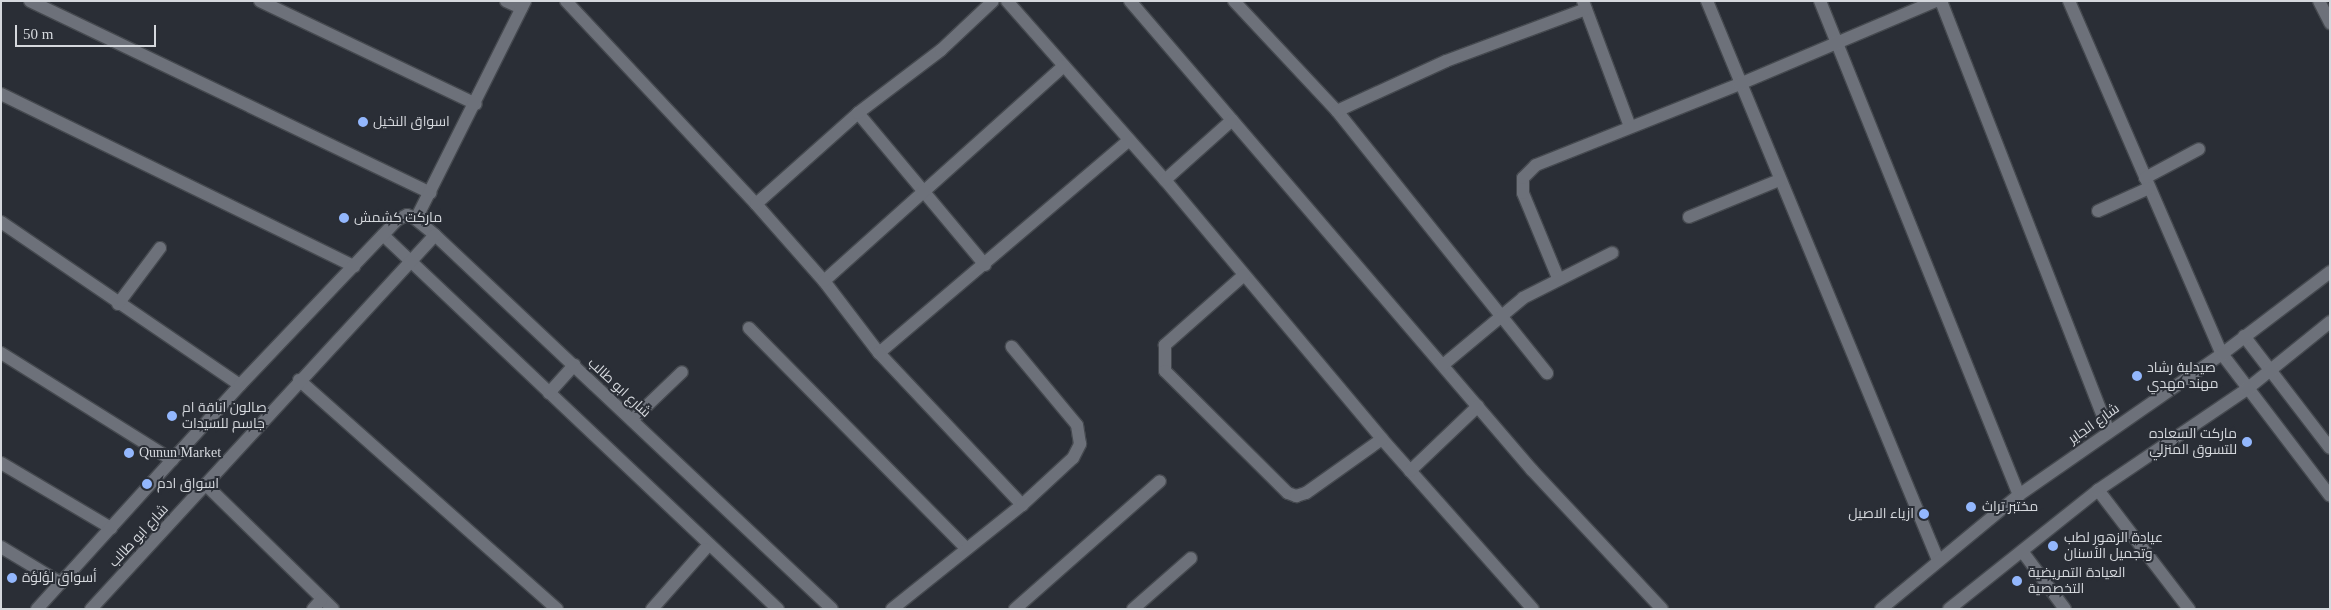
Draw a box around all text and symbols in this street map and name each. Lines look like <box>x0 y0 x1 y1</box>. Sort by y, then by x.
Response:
scale bar <box>18 15 159 47</box>
text: 50 m <box>23 26 53 42</box>
place label: اسواق النخيل <box>373 114 450 130</box>
marker: اسواق النخيل <box>357 116 369 128</box>
place label: ماركت كشمش <box>354 210 442 226</box>
marker: ماركت كشمش <box>338 212 350 224</box>
street label: شارع ابو طالب <box>584 355 654 421</box>
place label: صيدلية رشاد مهند مهدي <box>2147 360 2219 392</box>
marker: صيدلية رشاد مهند مهدي <box>2131 370 2143 382</box>
place label: صالون اناقة ام جاسم للسيدات <box>182 400 267 432</box>
street label: شارع الجاير <box>2065 400 2123 448</box>
marker: صالون اناقة ام جاسم للسيدات <box>166 410 178 422</box>
place label: ماركت السعاده للتسوق المنزلي <box>2149 426 2237 458</box>
marker: ماركت السعاده للتسوق المنزلي <box>2241 436 2253 448</box>
place label: Qunun Market <box>139 445 221 461</box>
marker: Qunun Market <box>123 447 135 459</box>
place label: اسواق ادم <box>157 476 219 492</box>
marker: اسواق ادم <box>141 478 153 490</box>
place label: مختبر تراث <box>1982 499 2038 515</box>
marker: مختبر تراث <box>1964 500 1978 514</box>
street label: شارع ابو طالب <box>106 501 172 571</box>
place label: ازياء الاصيل <box>1848 506 1914 522</box>
marker: ازياء الاصيل <box>1918 508 1930 520</box>
place label: عيادة الزهور لطب وتجميل الأسنان <box>2064 530 2163 562</box>
marker: عيادة الزهور لطب وتجميل الأسنان <box>2046 539 2060 553</box>
place label: العيادة التمريضية التخصصية <box>2028 565 2126 598</box>
place label: أسواق لؤلؤة <box>22 570 97 586</box>
marker: أسواق لؤلؤة <box>6 572 18 584</box>
marker: العيادة التمريضية التخصصية <box>2010 574 2024 588</box>

